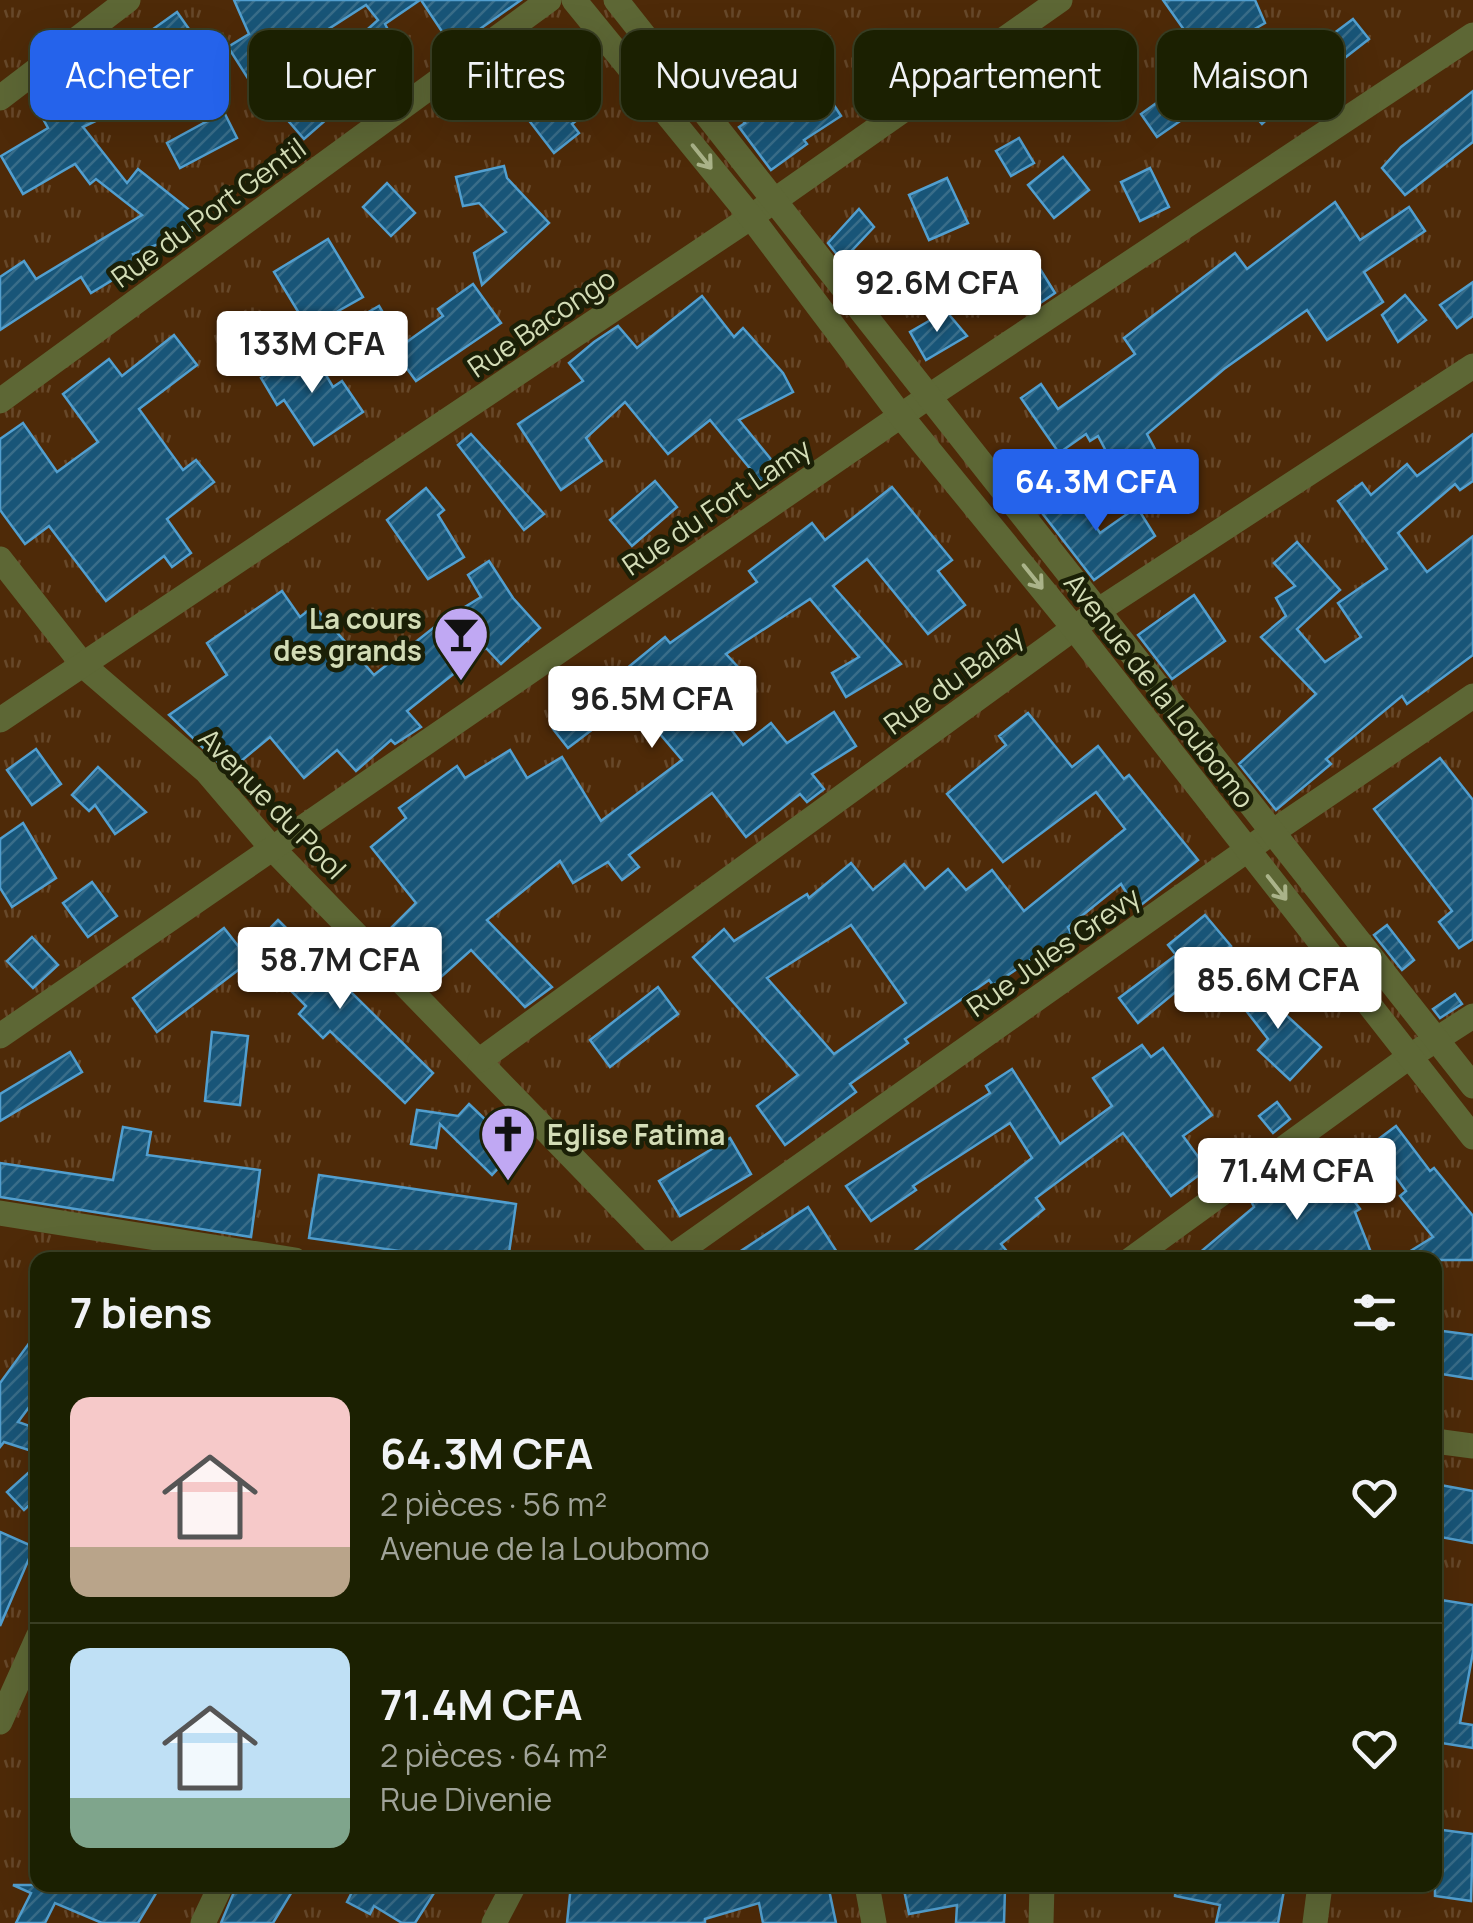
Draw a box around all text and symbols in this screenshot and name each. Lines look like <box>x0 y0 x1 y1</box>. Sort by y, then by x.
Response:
chip: Acheter <box>30 30 229 120</box>
chip: Louer <box>249 30 412 120</box>
chip: Filtres <box>432 30 601 120</box>
chip: Nouveau <box>621 30 834 120</box>
chip: Appartement <box>854 30 1137 120</box>
chip: Maison <box>1157 30 1344 120</box>
street label: Rue du Port Gentil <box>103 128 313 296</box>
one-way arrow <box>691 143 712 170</box>
pin: 92.6M CFA <box>823 250 1051 335</box>
street label: Rue Bacongo <box>460 259 622 385</box>
text: 92.6M CFA <box>855 260 1019 304</box>
pin: 133M CFA <box>209 311 415 396</box>
text: 133M CFA <box>239 321 385 365</box>
street label: Rue du Fort Lamy <box>614 429 818 583</box>
pin: 64.3M CFA <box>982 449 1210 534</box>
text: 64.3M CFA <box>1015 459 1177 503</box>
one-way arrow <box>1022 564 1044 590</box>
street label: Avenue de la Loubomo <box>1056 565 1264 815</box>
place label: La cours des grands <box>273 599 422 669</box>
bar icon: La cours des grands <box>431 604 491 683</box>
street label: Rue du Balay <box>876 615 1031 743</box>
pin: 96.5M CFA <box>538 666 766 751</box>
text: 96.5M CFA <box>570 676 734 720</box>
street label: Avenue du Pool <box>191 719 355 887</box>
one-way arrow <box>1266 874 1287 901</box>
street label: Rue Jules Grevy <box>959 877 1147 1025</box>
pin: 58.7M CFA <box>226 927 454 1012</box>
text: 58.7M CFA <box>260 937 420 981</box>
pin: 85.6M CFA <box>1164 947 1392 1032</box>
text: 85.6M CFA <box>1196 957 1360 1001</box>
church icon: Eglise Fatima <box>478 1104 538 1183</box>
place label: Eglise Fatima <box>547 1115 725 1153</box>
pin: 71.4M CFA <box>1183 1138 1411 1223</box>
text: 71.4M CFA <box>1220 1148 1374 1192</box>
text: 7 biens <box>70 1283 212 1341</box>
icon: filters <box>1347 1285 1402 1340</box>
text: 64.3M CFA <box>380 1424 593 1482</box>
icon: home <box>150 1437 270 1557</box>
icon: heart <box>1347 1470 1402 1525</box>
text: 2 pièces · 56 m² <box>380 1482 607 1526</box>
text: Avenue de la Loubomo <box>380 1526 710 1570</box>
text: 71.4M CFA <box>380 1675 582 1733</box>
icon: home <box>150 1688 270 1808</box>
icon: heart <box>1347 1721 1402 1776</box>
text: 2 pièces · 64 m² <box>380 1733 608 1777</box>
text: Rue Divenie <box>380 1777 552 1821</box>

